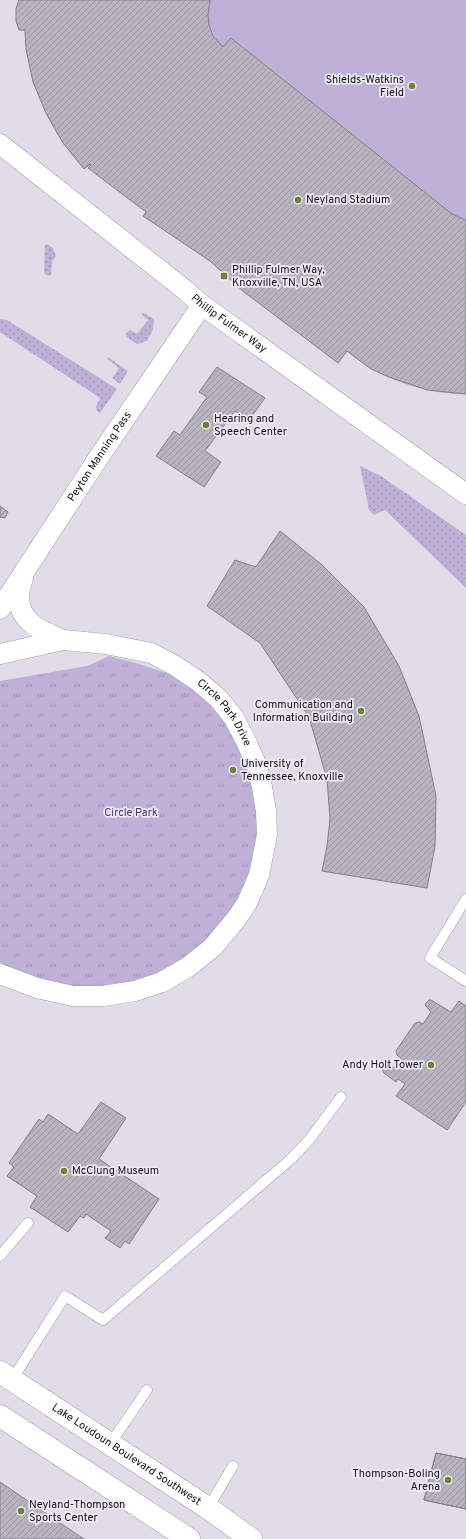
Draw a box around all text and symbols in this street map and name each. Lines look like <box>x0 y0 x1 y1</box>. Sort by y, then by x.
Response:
place label: Shields-Watkins Field <box>326 73 404 100</box>
marker: Shields-Watkins Field <box>407 81 417 91</box>
place label: Neyland Stadium <box>306 193 390 207</box>
marker: Neyland Stadium <box>293 195 303 205</box>
place label: Phillip Fulmer Way, Knoxville, TN, USA <box>232 263 325 290</box>
marker: Phillip Fulmer Way, Knoxville, TN, USA <box>219 271 229 281</box>
street label: Phillip Fulmer Way <box>188 291 270 356</box>
street label: Peyton Manning Pass <box>65 409 135 504</box>
place label: Hearing and Speech Center <box>214 412 288 439</box>
marker: Hearing and Speech Center <box>201 420 211 430</box>
street label: Circle Park Drive <box>194 676 254 748</box>
place label: Communication and Information Building <box>253 698 353 725</box>
marker: Communication and Information Building <box>356 706 366 716</box>
place label: University of Tennessee, Knoxville <box>241 757 343 784</box>
marker: University of Tennessee, Knoxville <box>228 765 238 775</box>
park label: Circle Park <box>104 806 158 820</box>
place label: Andy Holt Tower <box>342 1058 424 1072</box>
marker: Andy Holt Tower <box>426 1060 436 1070</box>
place label: McClung Museum <box>72 1164 159 1178</box>
marker: McClung Museum <box>59 1166 69 1176</box>
street label: Lake Loudoun Boulevard Southwest <box>49 1401 204 1509</box>
place label: Thompson-Boling Arena <box>352 1467 440 1494</box>
marker: Thompson-Boling Arena <box>443 1475 453 1485</box>
place label: Neyland-Thompson Sports Center <box>29 1498 125 1525</box>
marker: Neyland-Thompson Sports Center <box>16 1506 26 1516</box>

